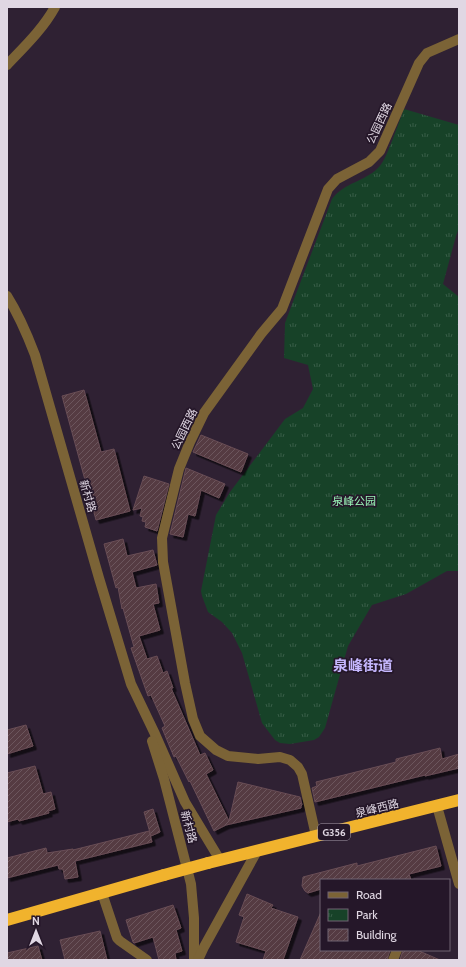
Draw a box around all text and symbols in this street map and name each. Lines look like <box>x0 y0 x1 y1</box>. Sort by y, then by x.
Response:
street label: 公园西路 <box>363 100 395 146</box>
street label: 公园西路 <box>168 406 200 452</box>
street label: 新村路 <box>77 478 99 514</box>
park label: 泉峰公园 <box>332 494 376 508</box>
district label: 泉峰街道 <box>333 657 393 675</box>
street label: 泉峰西路 <box>354 796 400 820</box>
street label: 新村路 <box>178 809 200 845</box>
road number: G356 <box>318 824 350 840</box>
legend <box>320 879 450 951</box>
text: Road <box>356 887 382 902</box>
text: Park <box>356 907 378 922</box>
north arrow <box>16 911 56 951</box>
text: N <box>32 914 40 928</box>
text: Building <box>356 927 398 942</box>

